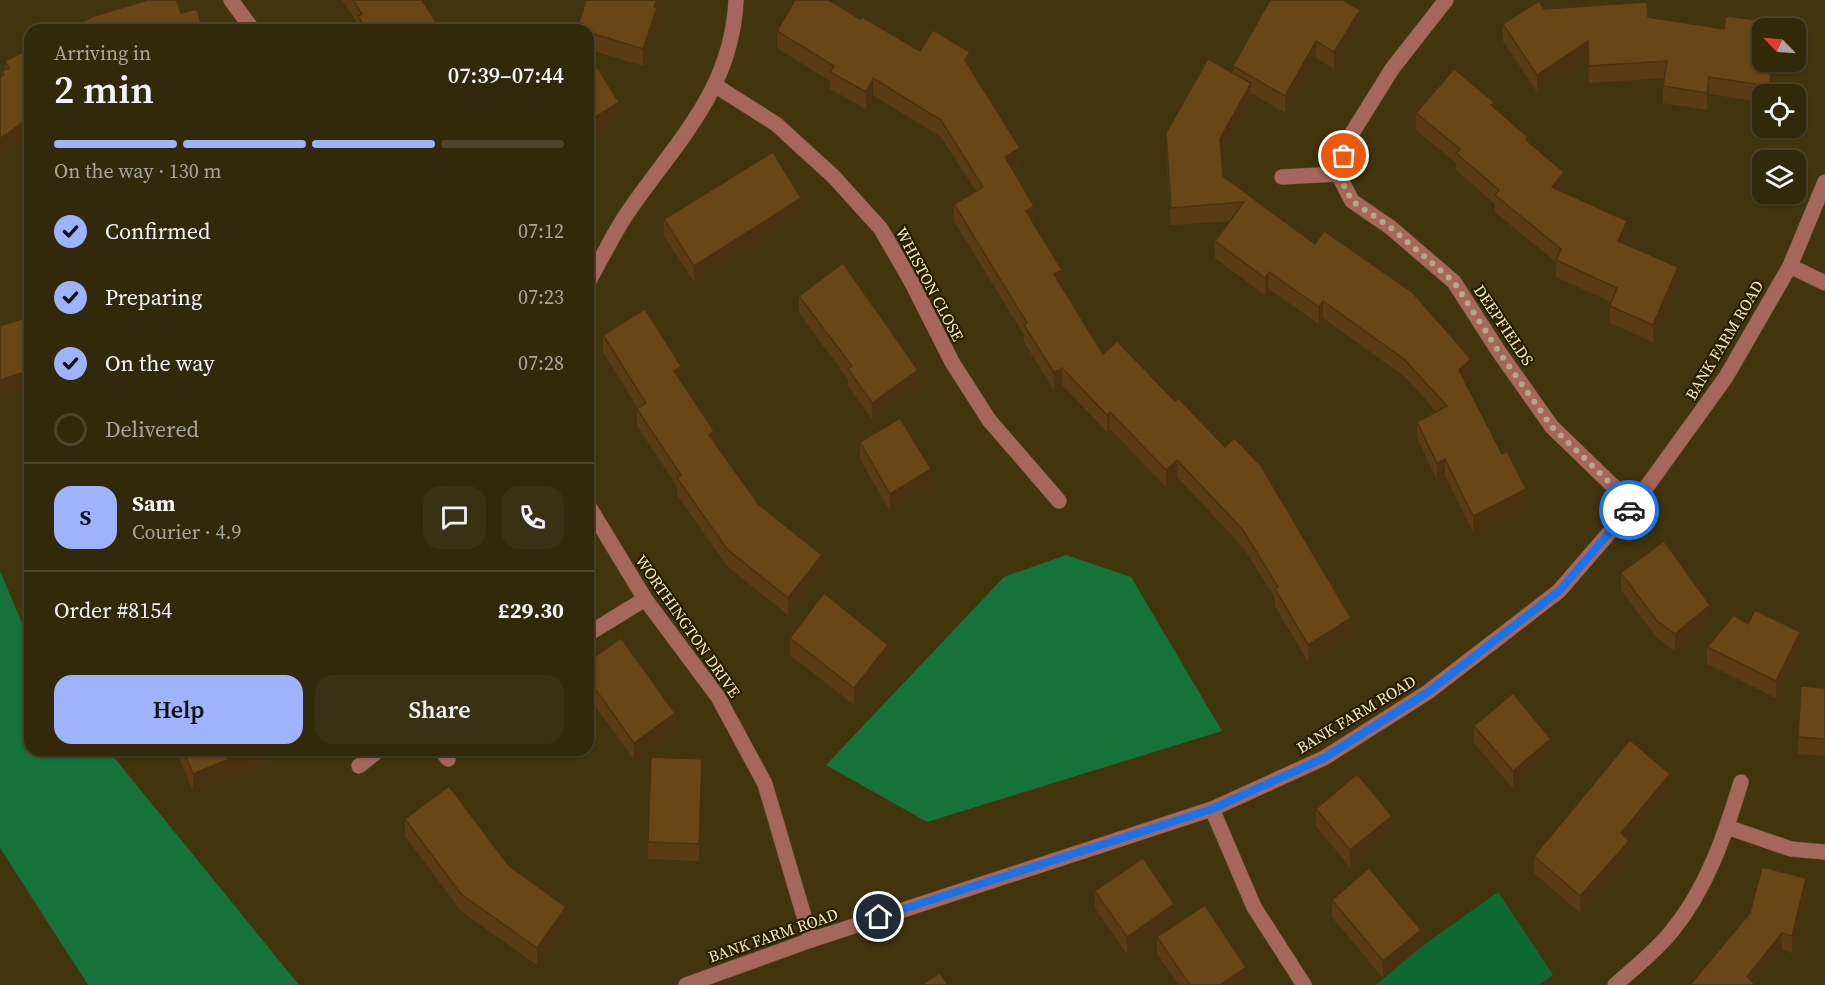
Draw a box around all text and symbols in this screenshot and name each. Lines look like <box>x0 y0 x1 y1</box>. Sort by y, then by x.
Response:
north arrow <box>1752 18 1806 72</box>
map controls <box>1752 18 1806 204</box>
text: Arriving in <box>54 39 151 67</box>
text: 07:39–07:44 <box>448 60 564 90</box>
text: 2 min <box>54 63 154 116</box>
button: locate <box>1752 84 1806 138</box>
pin <box>1318 130 1369 181</box>
icon: bag <box>1327 139 1360 172</box>
button: layers <box>1752 150 1806 204</box>
text: On the way · 130 m <box>54 157 221 185</box>
icon: check <box>54 215 87 248</box>
text: Confirmed <box>105 216 210 246</box>
text: 07:12 <box>518 217 564 245</box>
street label: WHISTON CLOSE <box>891 223 970 345</box>
street label: BANK FARM ROAD <box>1680 276 1768 404</box>
street label: DEEPFIELDS <box>1469 280 1539 370</box>
icon: check <box>54 281 87 314</box>
text: Preparing <box>105 282 202 312</box>
text: 07:23 <box>518 283 564 311</box>
icon: check <box>54 347 87 380</box>
text: On the way <box>105 348 214 378</box>
text: 07:28 <box>518 349 564 377</box>
text: Delivered <box>105 414 199 444</box>
courier <box>1599 480 1659 540</box>
button: chat <box>423 486 486 549</box>
button: phone <box>501 486 564 549</box>
text: Sam <box>132 488 176 518</box>
icon: car <box>1613 494 1646 527</box>
text: S <box>80 502 91 532</box>
text: Courier · 4.9 <box>132 518 241 546</box>
street label: WORTHINGTON DRIVE <box>630 550 746 702</box>
text: Order #8154 <box>54 595 172 625</box>
text: £29.30 <box>498 595 564 625</box>
street label: BANK FARM ROAD <box>1292 670 1420 758</box>
button: Help <box>54 675 303 744</box>
button: Share <box>315 675 564 744</box>
pin <box>853 891 904 942</box>
icon: home <box>862 900 895 933</box>
street label: BANK FARM ROAD <box>705 902 841 968</box>

